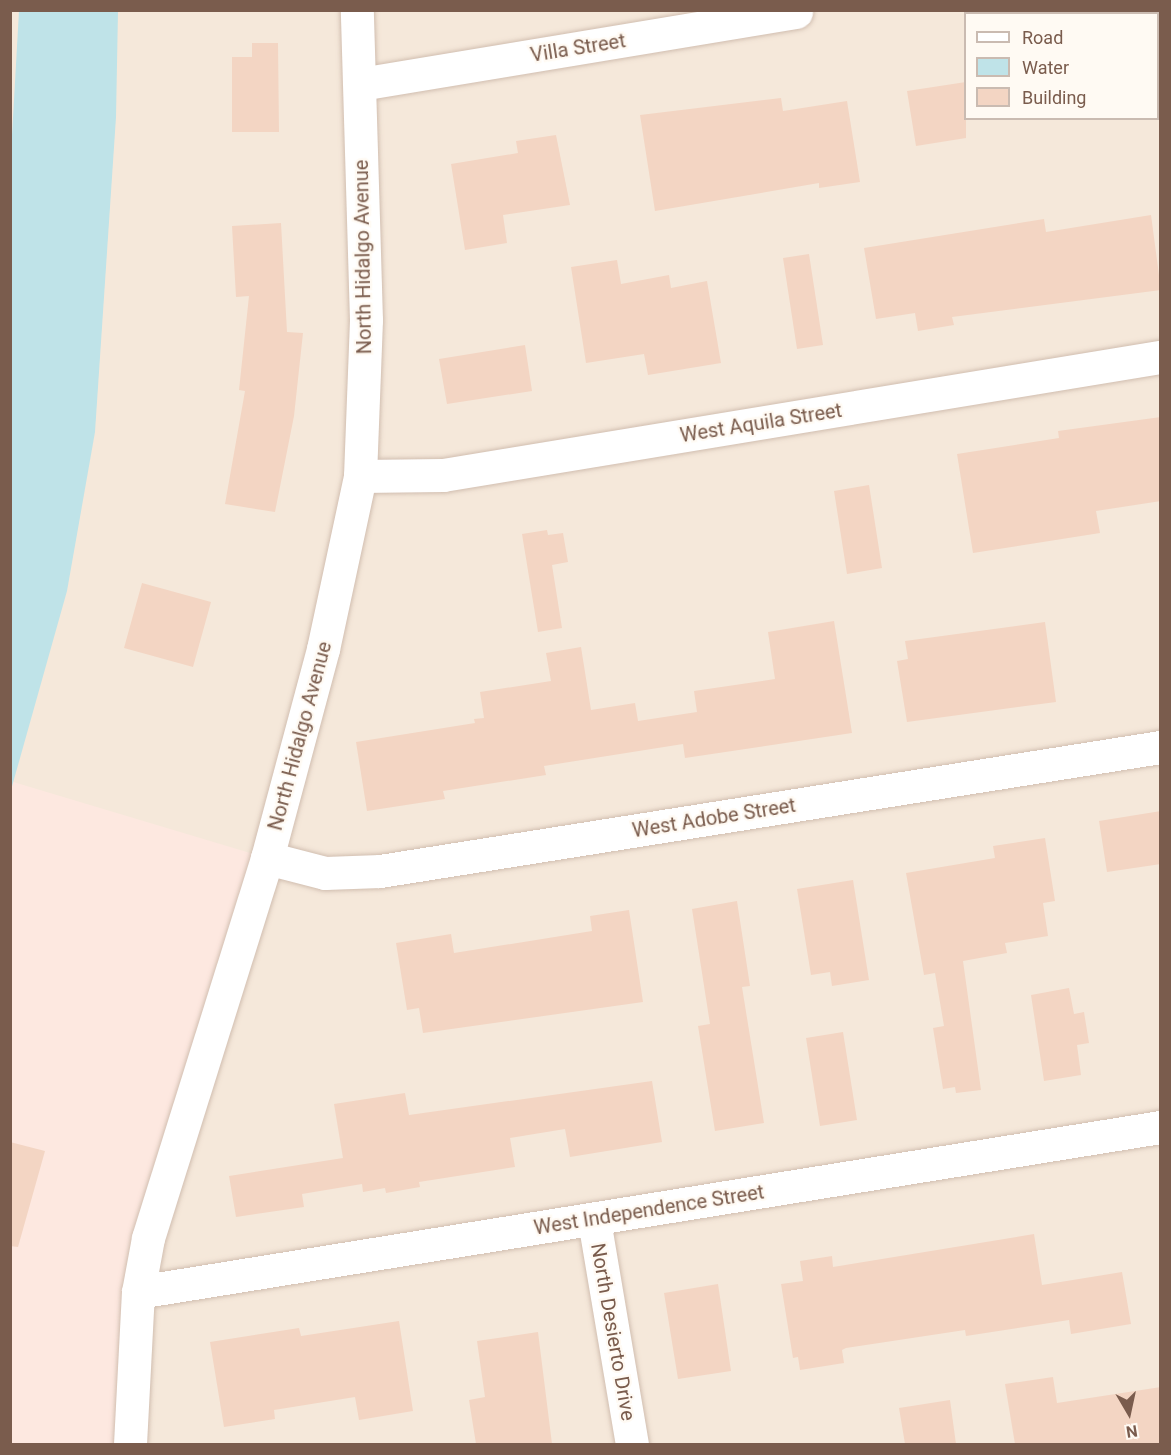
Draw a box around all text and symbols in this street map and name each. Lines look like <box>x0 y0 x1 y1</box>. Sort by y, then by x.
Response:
legend <box>964 12 1159 120</box>
text: Road <box>1022 27 1063 48</box>
street label: Villa Street <box>529 29 627 67</box>
text: Water <box>1022 57 1069 78</box>
text: Building <box>1022 87 1086 108</box>
street label: North Hidalgo Avenue <box>349 160 377 354</box>
street label: West Aquila Street <box>678 398 844 448</box>
street label: North Hidalgo Avenue <box>263 639 337 833</box>
street label: West Adobe Street <box>631 793 797 843</box>
street label: West Independence Street <box>532 1180 766 1240</box>
street label: North Desierto Drive <box>586 1241 640 1423</box>
north arrow <box>1099 1383 1159 1443</box>
text: N <box>1125 1421 1139 1442</box>

